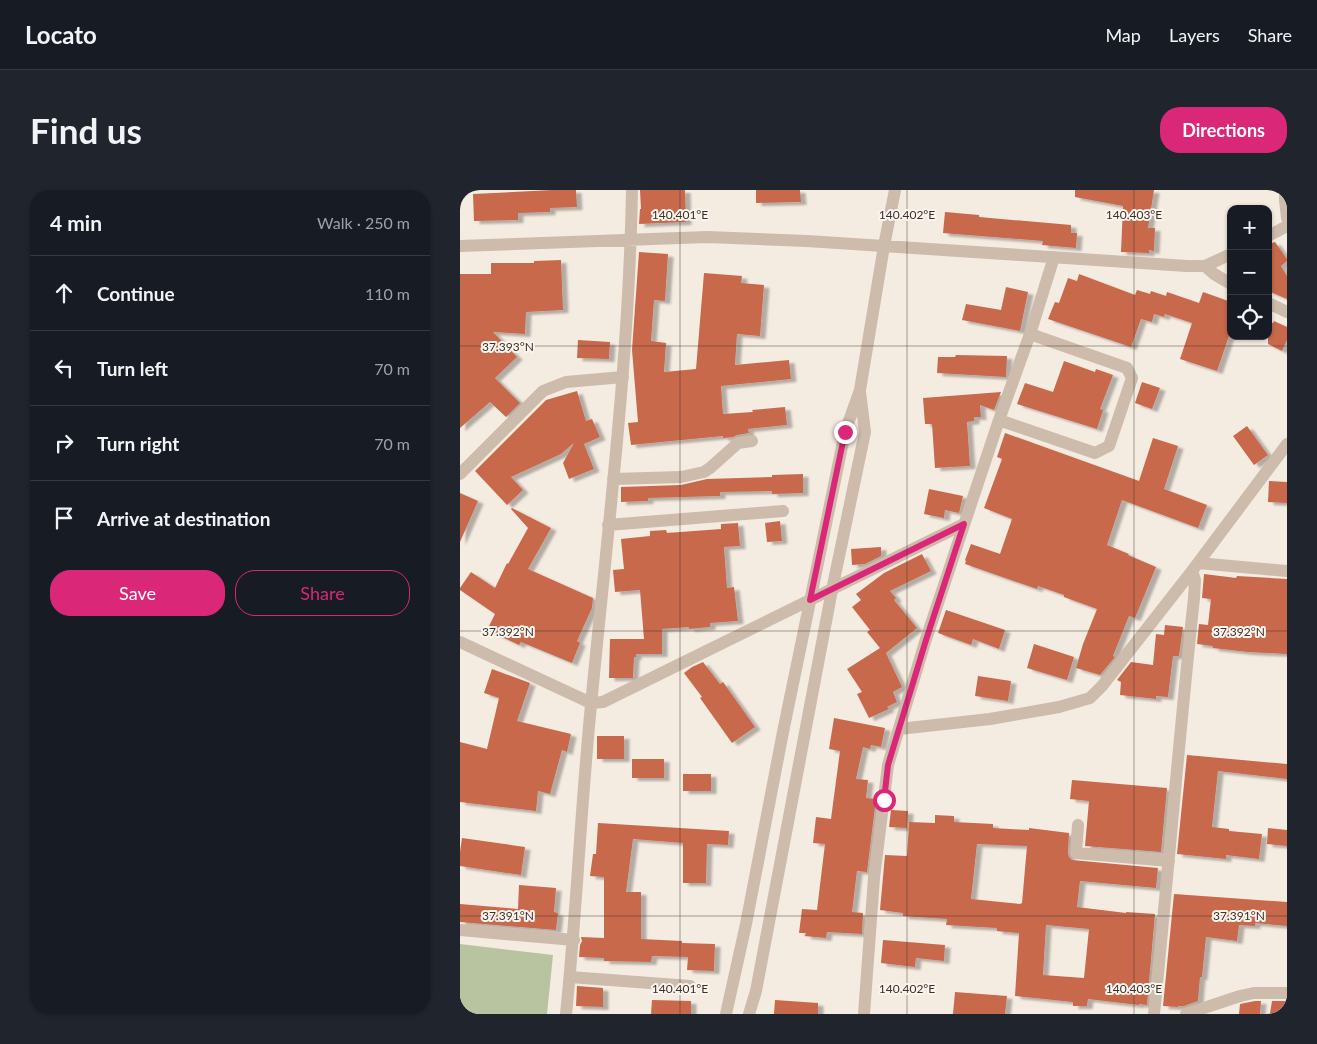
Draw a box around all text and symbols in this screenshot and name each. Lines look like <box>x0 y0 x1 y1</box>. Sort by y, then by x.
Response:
text: Locato <box>25 20 97 49</box>
text: Map <box>1105 24 1141 46</box>
text: Layers <box>1169 24 1220 46</box>
text: Share <box>1248 24 1292 46</box>
button: Directions <box>1160 107 1287 153</box>
text: Find us <box>30 109 142 151</box>
map controls <box>1227 205 1272 340</box>
button: + <box>1227 205 1272 250</box>
text: 140.401°E <box>652 207 708 222</box>
text: 140.402°E <box>879 207 935 222</box>
text: 140.403°E <box>1106 207 1162 222</box>
text: 4 min <box>50 210 102 235</box>
text: Walk · 250 m <box>317 213 410 232</box>
button: − <box>1227 250 1272 295</box>
icon: ahead <box>50 279 78 307</box>
text: Continue <box>97 282 175 305</box>
text: 110 m <box>365 284 410 303</box>
button: locate <box>1227 295 1272 340</box>
text: 37.393°N <box>482 339 534 354</box>
icon: left <box>50 354 78 382</box>
text: Turn left <box>97 357 168 380</box>
text: 70 m <box>374 359 410 378</box>
route end <box>834 421 857 444</box>
icon: right <box>50 429 78 457</box>
text: Turn right <box>97 432 179 455</box>
text: 70 m <box>374 434 410 453</box>
icon: arrive <box>50 504 78 532</box>
text: Arrive at destination <box>97 507 270 530</box>
button: Save <box>50 570 225 616</box>
button: Share <box>235 570 410 616</box>
text: 37.392°N <box>482 624 534 639</box>
text: 37.392°N <box>1213 624 1265 639</box>
route start <box>873 789 896 812</box>
text: 37.391°N <box>482 908 534 923</box>
text: 37.391°N <box>1213 908 1265 923</box>
text: 140.401°E <box>652 981 708 996</box>
text: 140.402°E <box>879 981 935 996</box>
text: 140.403°E <box>1106 981 1162 996</box>

